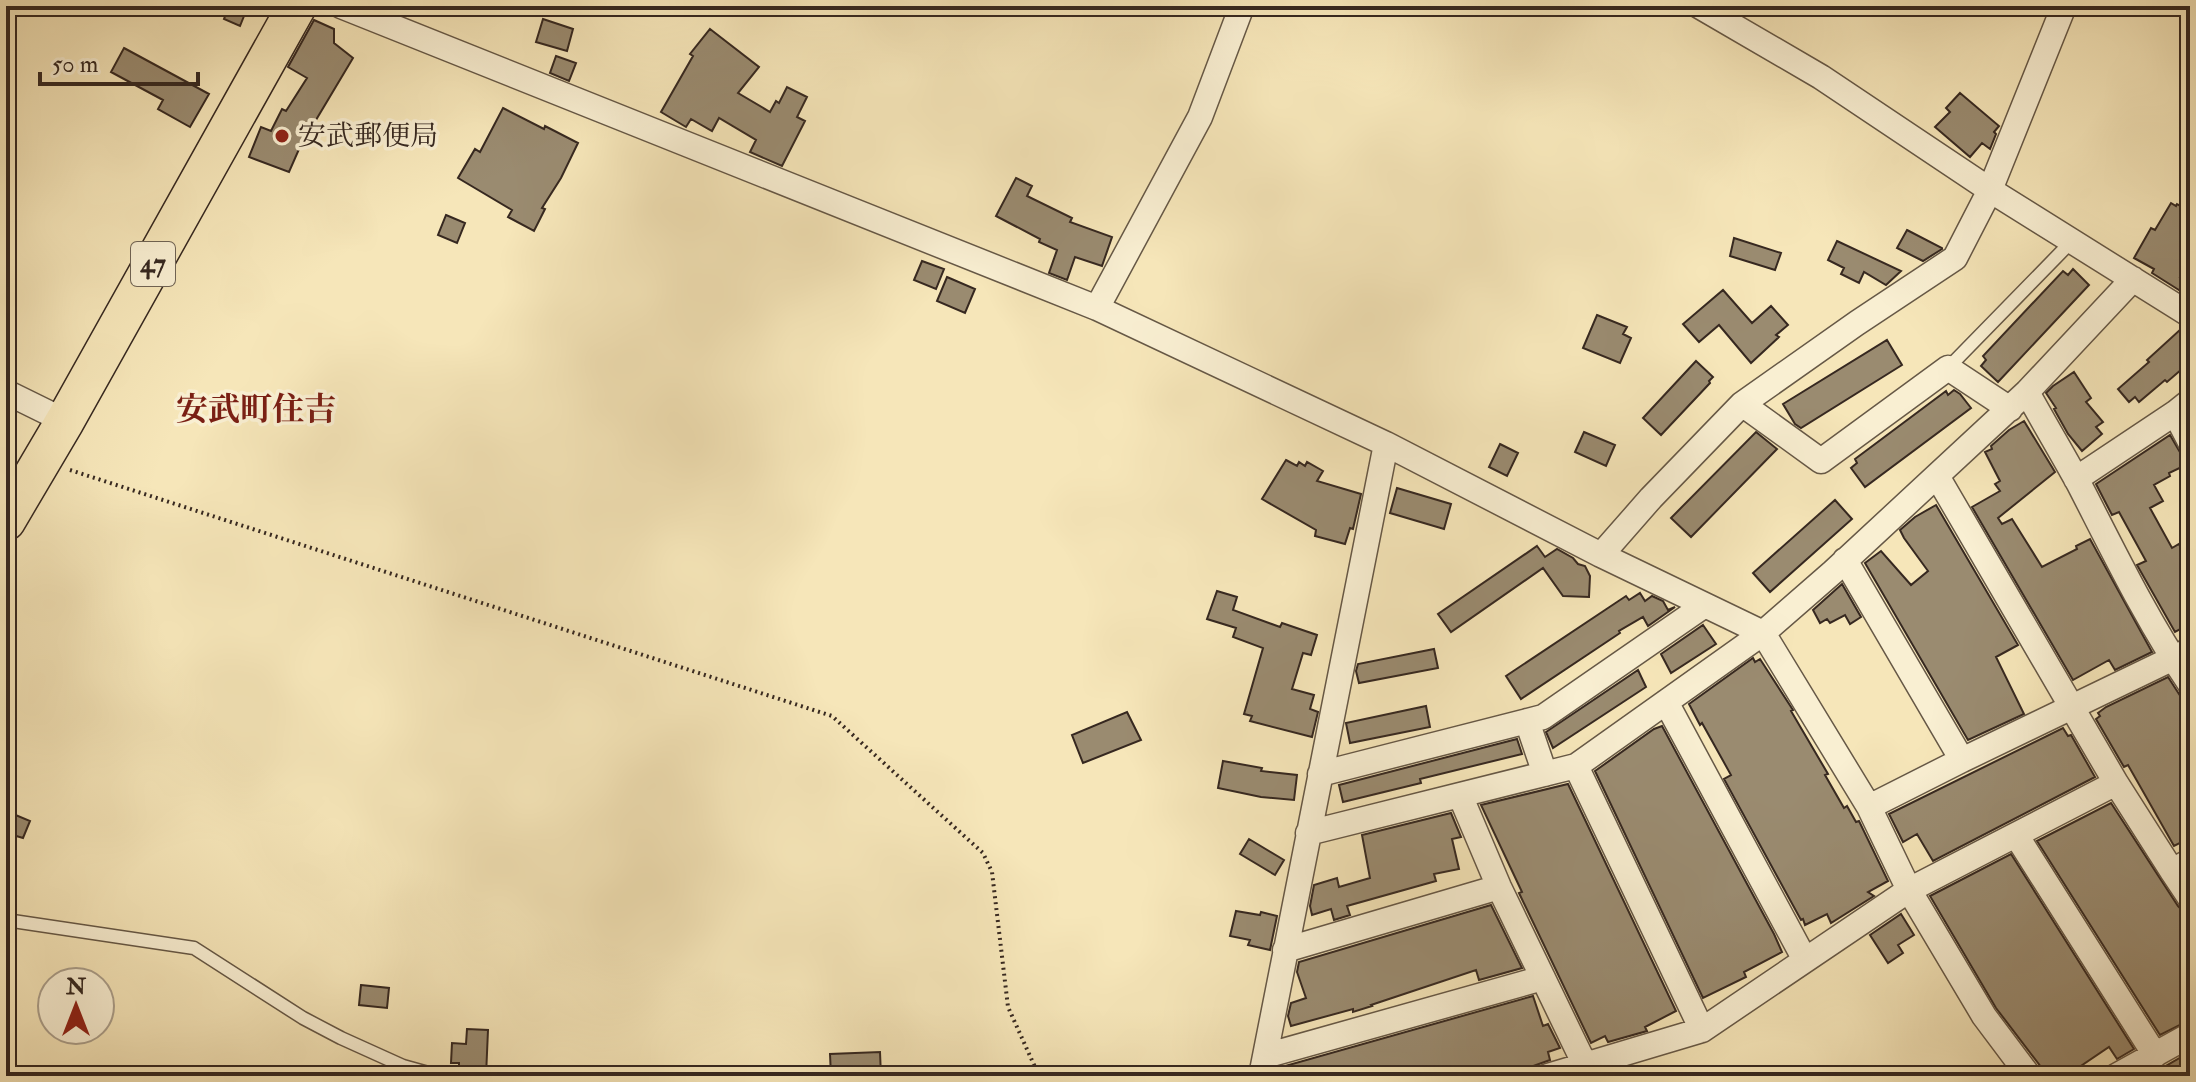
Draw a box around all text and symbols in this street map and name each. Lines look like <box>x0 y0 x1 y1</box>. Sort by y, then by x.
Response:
scale bar <box>40 36 198 86</box>
text: 50 m <box>52 49 99 80</box>
place label: 安武郵便局 <box>298 119 438 154</box>
marker: 安武郵便局 <box>273 127 291 145</box>
road number: 47 <box>131 242 175 286</box>
district label: 安武町住吉 <box>176 390 336 430</box>
north arrow <box>36 966 116 1046</box>
text: N <box>65 973 86 1001</box>

